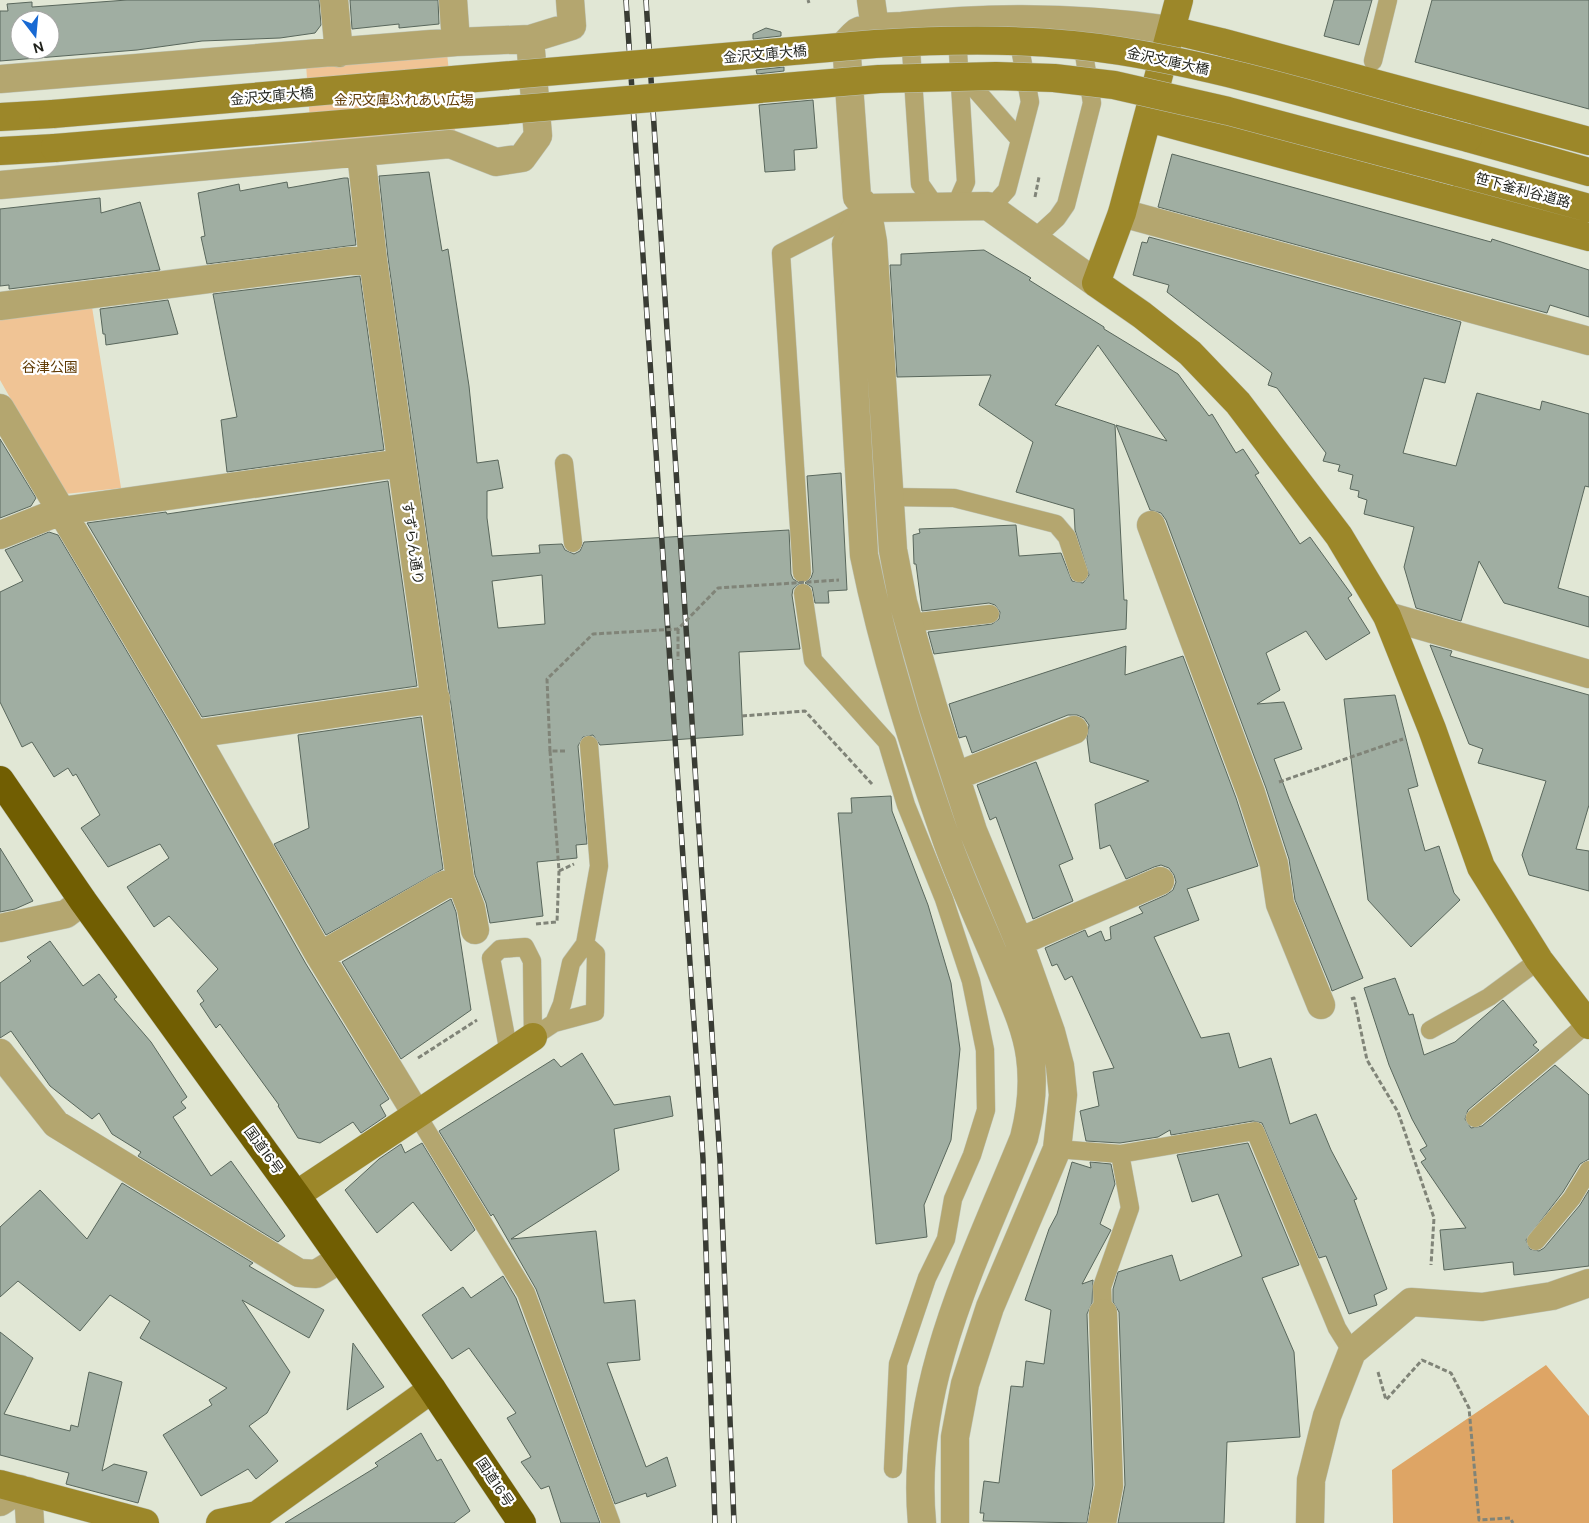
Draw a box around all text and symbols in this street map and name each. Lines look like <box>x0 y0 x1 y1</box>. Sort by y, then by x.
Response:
north arrow <box>10 10 60 60</box>
text: N <box>31 37 46 58</box>
street label: 金沢文庫大橋 <box>722 41 808 67</box>
street label: 金沢文庫大橋 <box>1125 43 1211 79</box>
street label: 金沢文庫大橋 <box>229 83 315 109</box>
park label: 金沢文庫ふれあい広場 <box>334 91 474 109</box>
street label: 笹下釜利谷道路 <box>1473 169 1573 211</box>
park label: 谷津公園 <box>22 358 78 376</box>
street label: すずらん通り <box>398 500 428 586</box>
street label: 国道16号 <box>241 1122 287 1178</box>
street label: 国道16号 <box>472 1454 518 1510</box>

